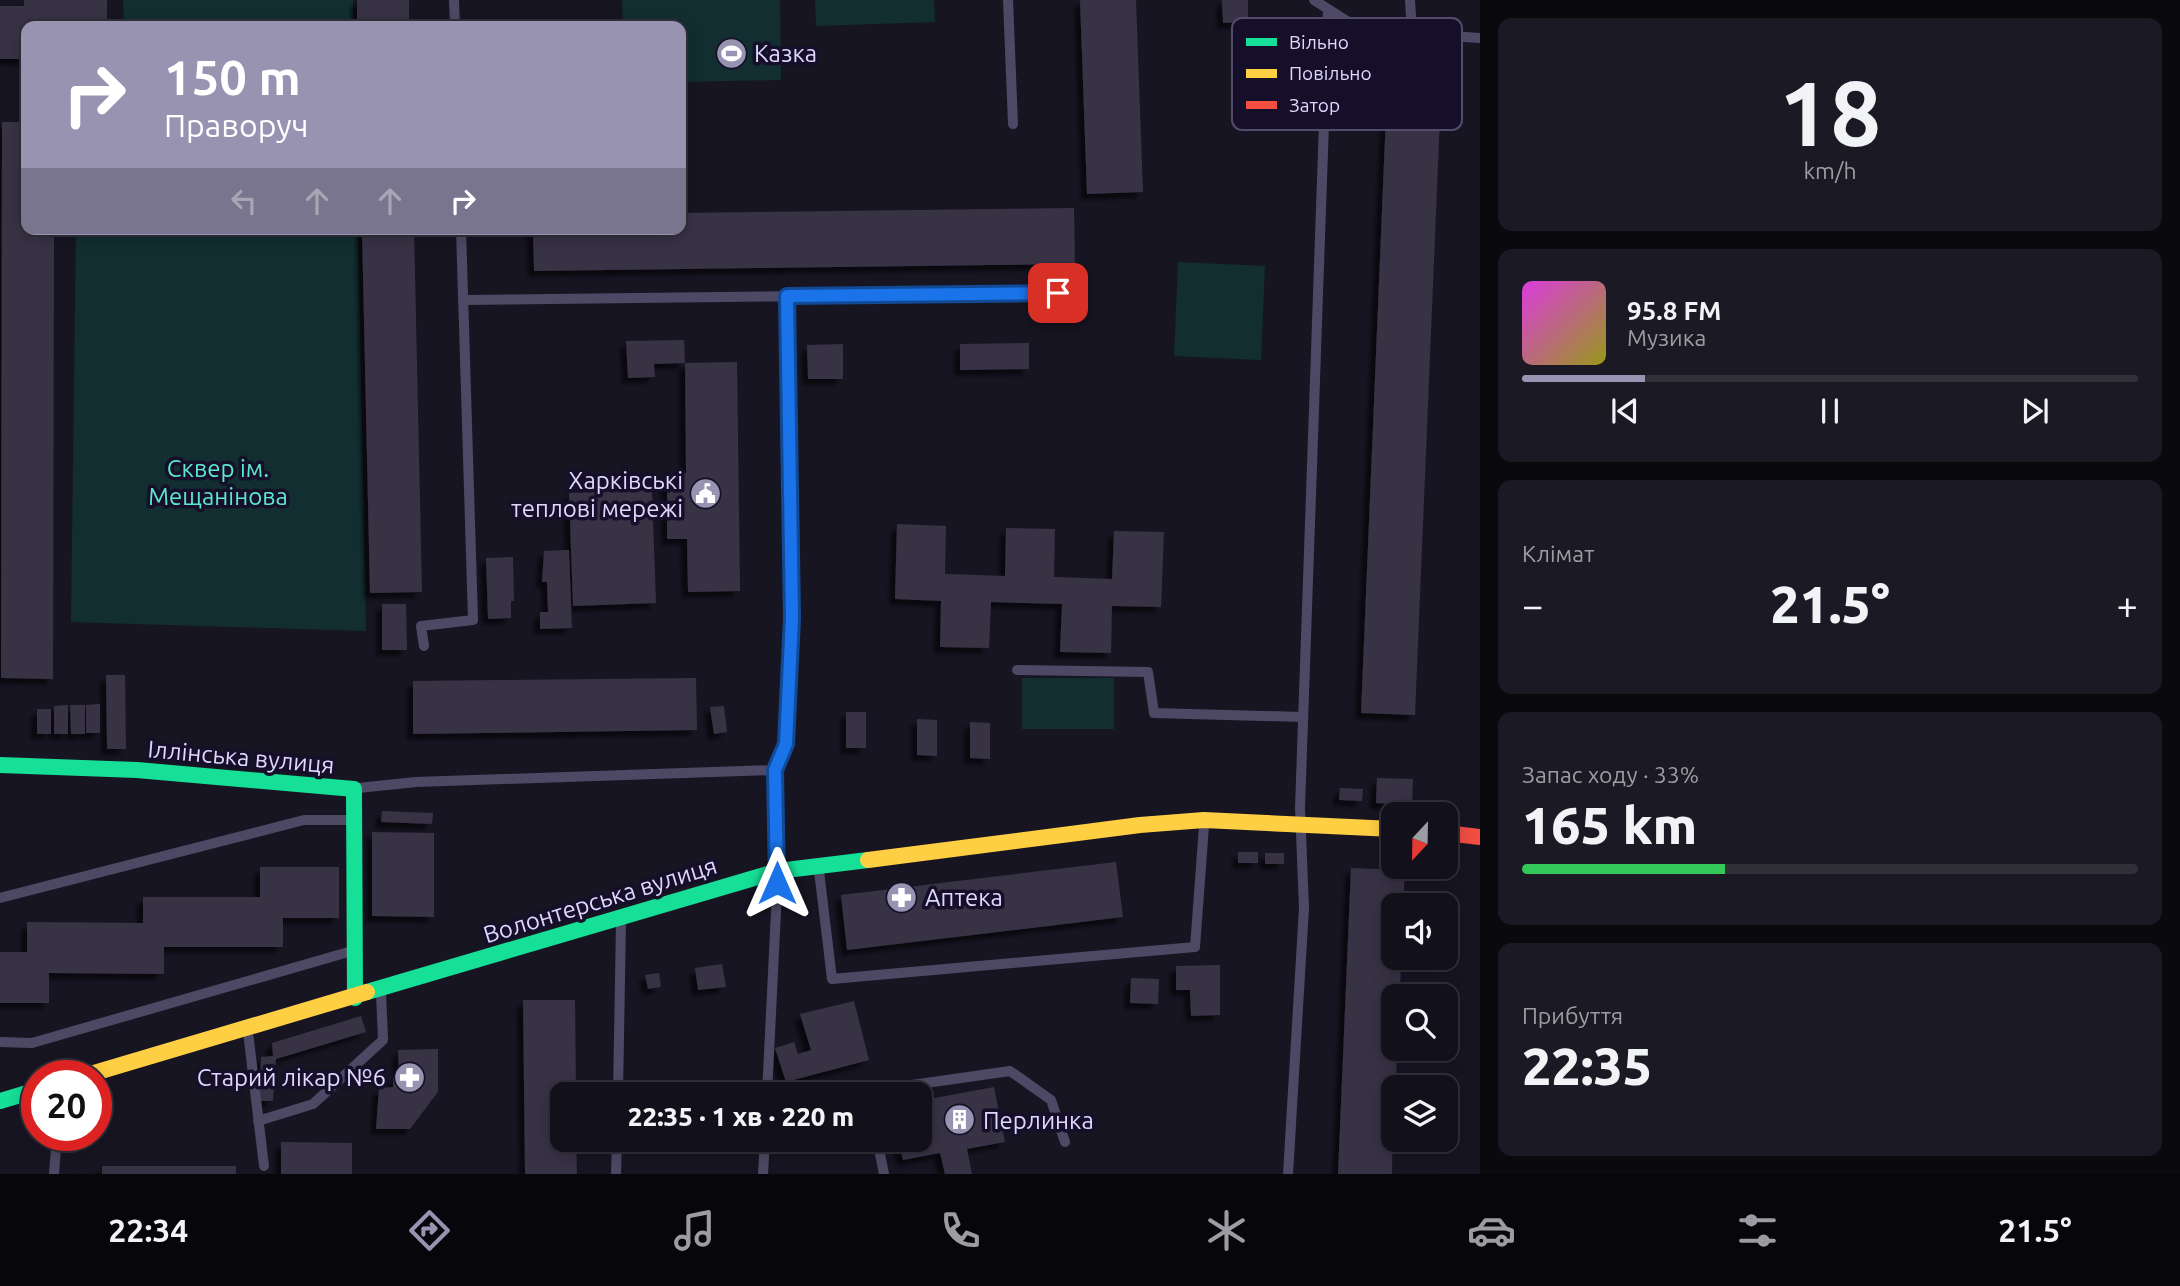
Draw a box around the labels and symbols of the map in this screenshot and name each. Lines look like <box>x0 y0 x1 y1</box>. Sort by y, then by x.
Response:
legend <box>1232 18 1462 130</box>
text: Вільно <box>1289 31 1349 53</box>
sports icon: Казка <box>714 36 748 70</box>
place label: Казка <box>754 40 817 67</box>
text: Повільно <box>1289 62 1372 84</box>
text: Затор <box>1289 94 1340 116</box>
pin <box>1028 263 1088 323</box>
park label: Сквер ім. Мещанінова <box>148 455 288 510</box>
place label: Харківські теплові мережі <box>511 467 683 522</box>
public building icon: Харківські теплові мережі <box>689 477 723 511</box>
street label: Іллінська вулиця <box>147 735 335 779</box>
north arrow <box>1381 802 1458 878</box>
position arrow <box>740 846 814 920</box>
street label: Волонтерська вулиця <box>480 852 720 948</box>
pharmacy icon: Аптека <box>885 880 919 914</box>
place label: Аптека <box>925 884 1003 911</box>
speed limit sign: 20 <box>21 1060 112 1151</box>
pharmacy icon: Старий лікар №6 <box>392 1060 426 1094</box>
place label: Старий лікар №6 <box>197 1064 386 1091</box>
building icon: Перлинка <box>943 1103 977 1137</box>
place label: Перлинка <box>983 1107 1094 1134</box>

